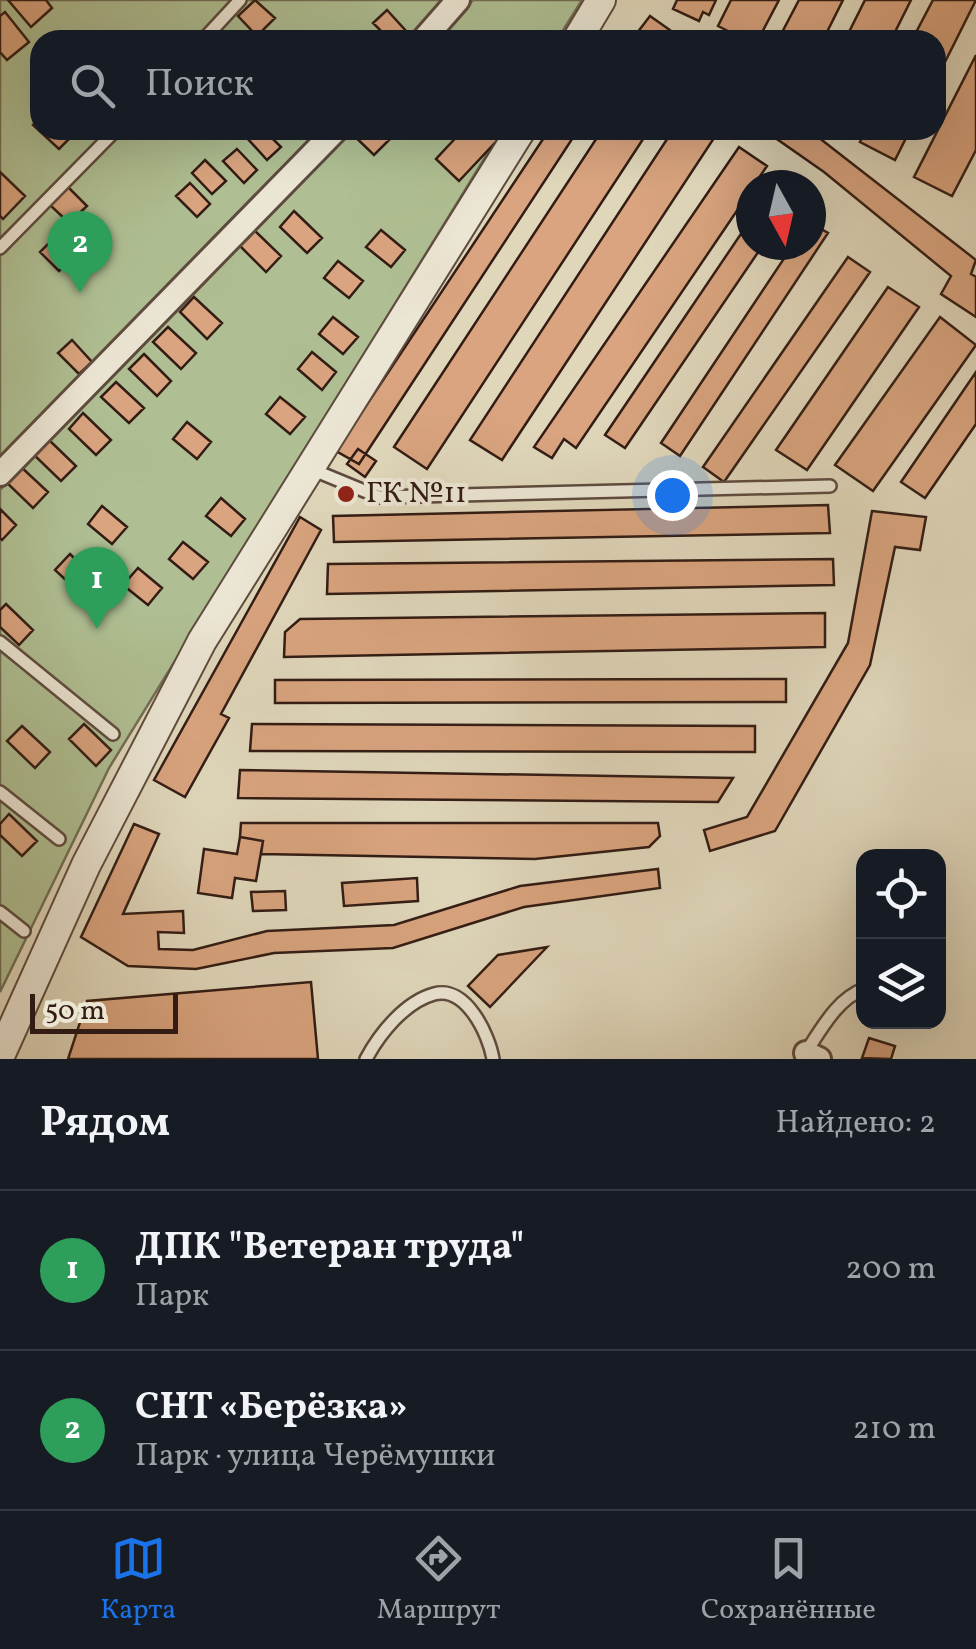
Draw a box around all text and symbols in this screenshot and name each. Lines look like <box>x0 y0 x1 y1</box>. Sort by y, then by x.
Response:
search box <box>30 30 946 140</box>
icon: search <box>65 58 120 113</box>
text: Поиск <box>145 59 254 112</box>
north arrow <box>736 170 826 260</box>
pin: 2 <box>48 210 112 293</box>
your location <box>647 470 698 521</box>
place label: ГК №11 <box>366 473 467 515</box>
marker: ГК №11 <box>335 483 357 505</box>
pin: 1 <box>64 546 130 629</box>
map controls <box>856 849 946 1029</box>
button: locate <box>856 849 946 939</box>
button: layers <box>856 939 946 1029</box>
scale bar <box>30 989 178 1034</box>
text: 50 m <box>45 992 105 1031</box>
text: Рядом <box>40 1095 170 1154</box>
text: Найдено: 2 <box>776 1102 936 1146</box>
text: ДПК "Ветеран труда" <box>135 1222 524 1275</box>
text: 1 <box>66 1248 79 1292</box>
text: 200 m <box>845 1248 936 1292</box>
text: Парк <box>135 1275 209 1319</box>
text: СНТ «Берёзка» <box>135 1382 408 1435</box>
text: 2 <box>64 1408 81 1452</box>
text: 210 m <box>852 1408 936 1452</box>
text: Парк · улица Черёмушки <box>135 1435 495 1479</box>
tab: Карта <box>100 1531 176 1630</box>
tab: Маршрут <box>377 1531 500 1630</box>
tab: Сохранённые <box>701 1531 876 1630</box>

